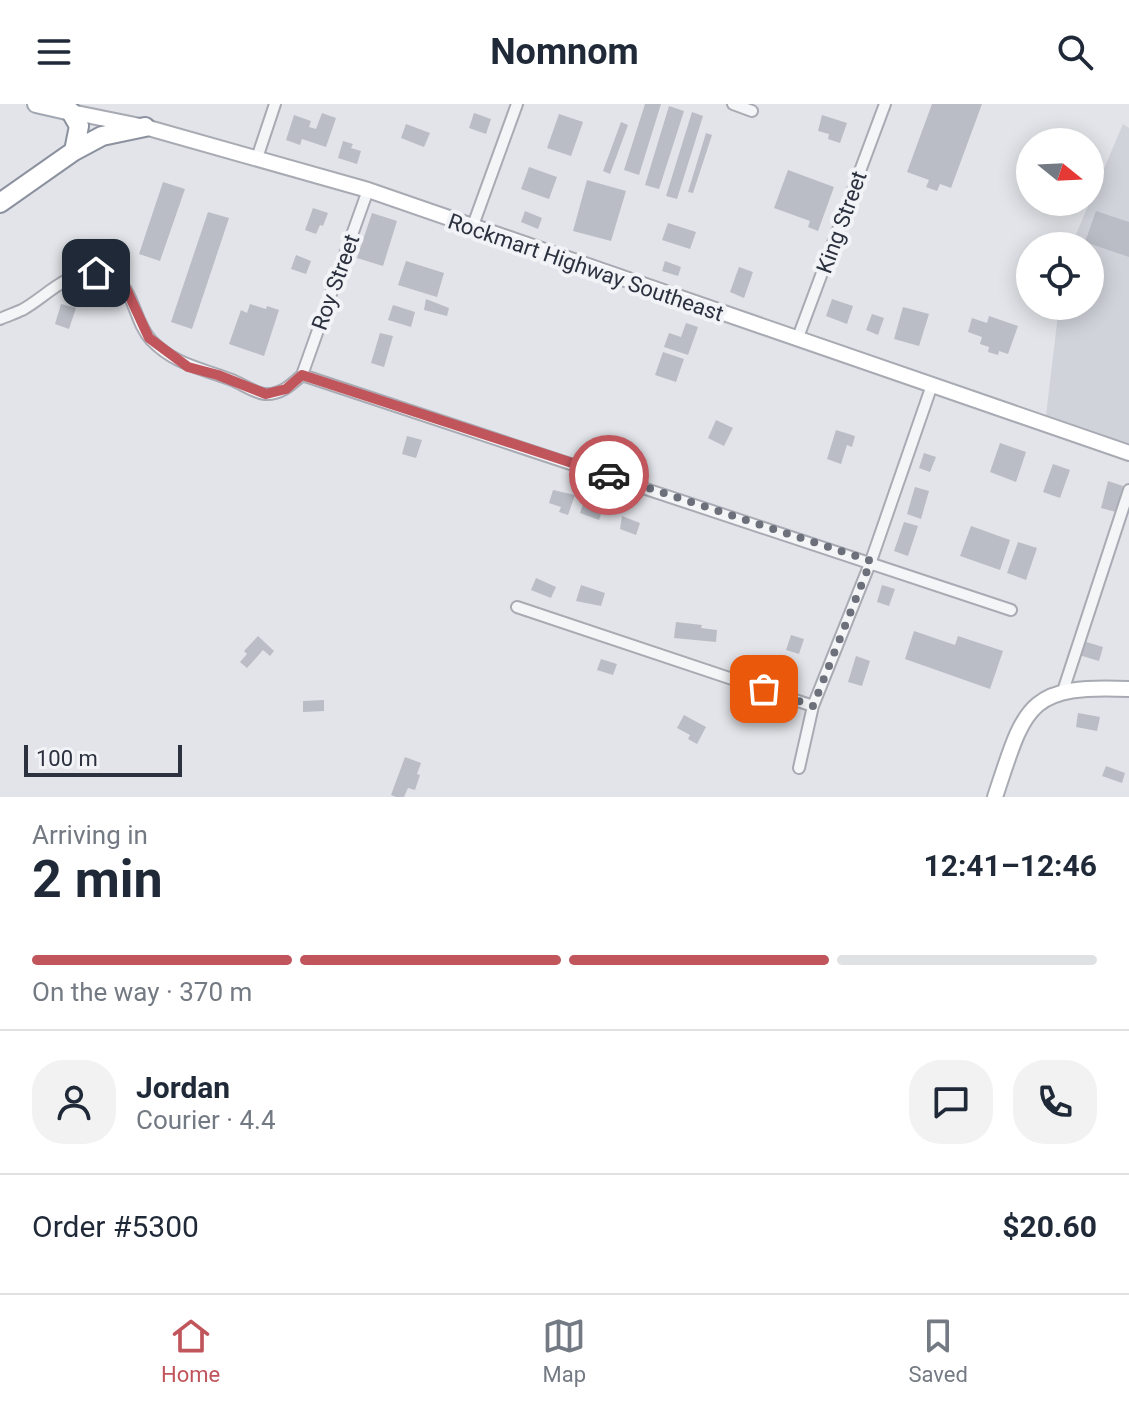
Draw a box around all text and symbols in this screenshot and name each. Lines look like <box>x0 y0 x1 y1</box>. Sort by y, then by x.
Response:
icon: menu <box>32 30 76 74</box>
icon: search <box>1053 30 1097 74</box>
text: Nomnom <box>490 31 639 73</box>
north arrow <box>1016 128 1104 216</box>
map controls <box>1016 128 1104 320</box>
street label: King Street <box>811 168 872 277</box>
street label: Rockmart Highway Southeast <box>445 209 727 326</box>
street label: Roy Street <box>307 231 364 333</box>
button: locate <box>1016 232 1104 320</box>
pin <box>62 239 130 307</box>
icon: home <box>74 251 118 295</box>
courier <box>569 435 649 515</box>
icon: car <box>587 453 631 497</box>
pin <box>730 655 798 723</box>
icon: bag <box>742 667 786 711</box>
scale bar <box>24 741 182 777</box>
text: 100 m <box>36 746 98 771</box>
text: Arriving in <box>32 820 148 850</box>
text: 12:41–12:46 <box>923 848 1097 883</box>
text: 2 min <box>32 849 163 910</box>
text: On the way · 370 m <box>32 977 252 1007</box>
button: person <box>32 1060 116 1144</box>
button: chat <box>909 1060 993 1144</box>
button: phone <box>1013 1060 1097 1144</box>
text: Jordan <box>136 1070 230 1105</box>
text: Courier · 4.4 <box>136 1105 276 1135</box>
text: Order #5300 <box>32 1209 199 1244</box>
text: $20.60 <box>1002 1209 1097 1244</box>
tab: Home <box>161 1314 220 1387</box>
tab: Map <box>542 1314 586 1387</box>
tab: Saved <box>908 1314 968 1387</box>

